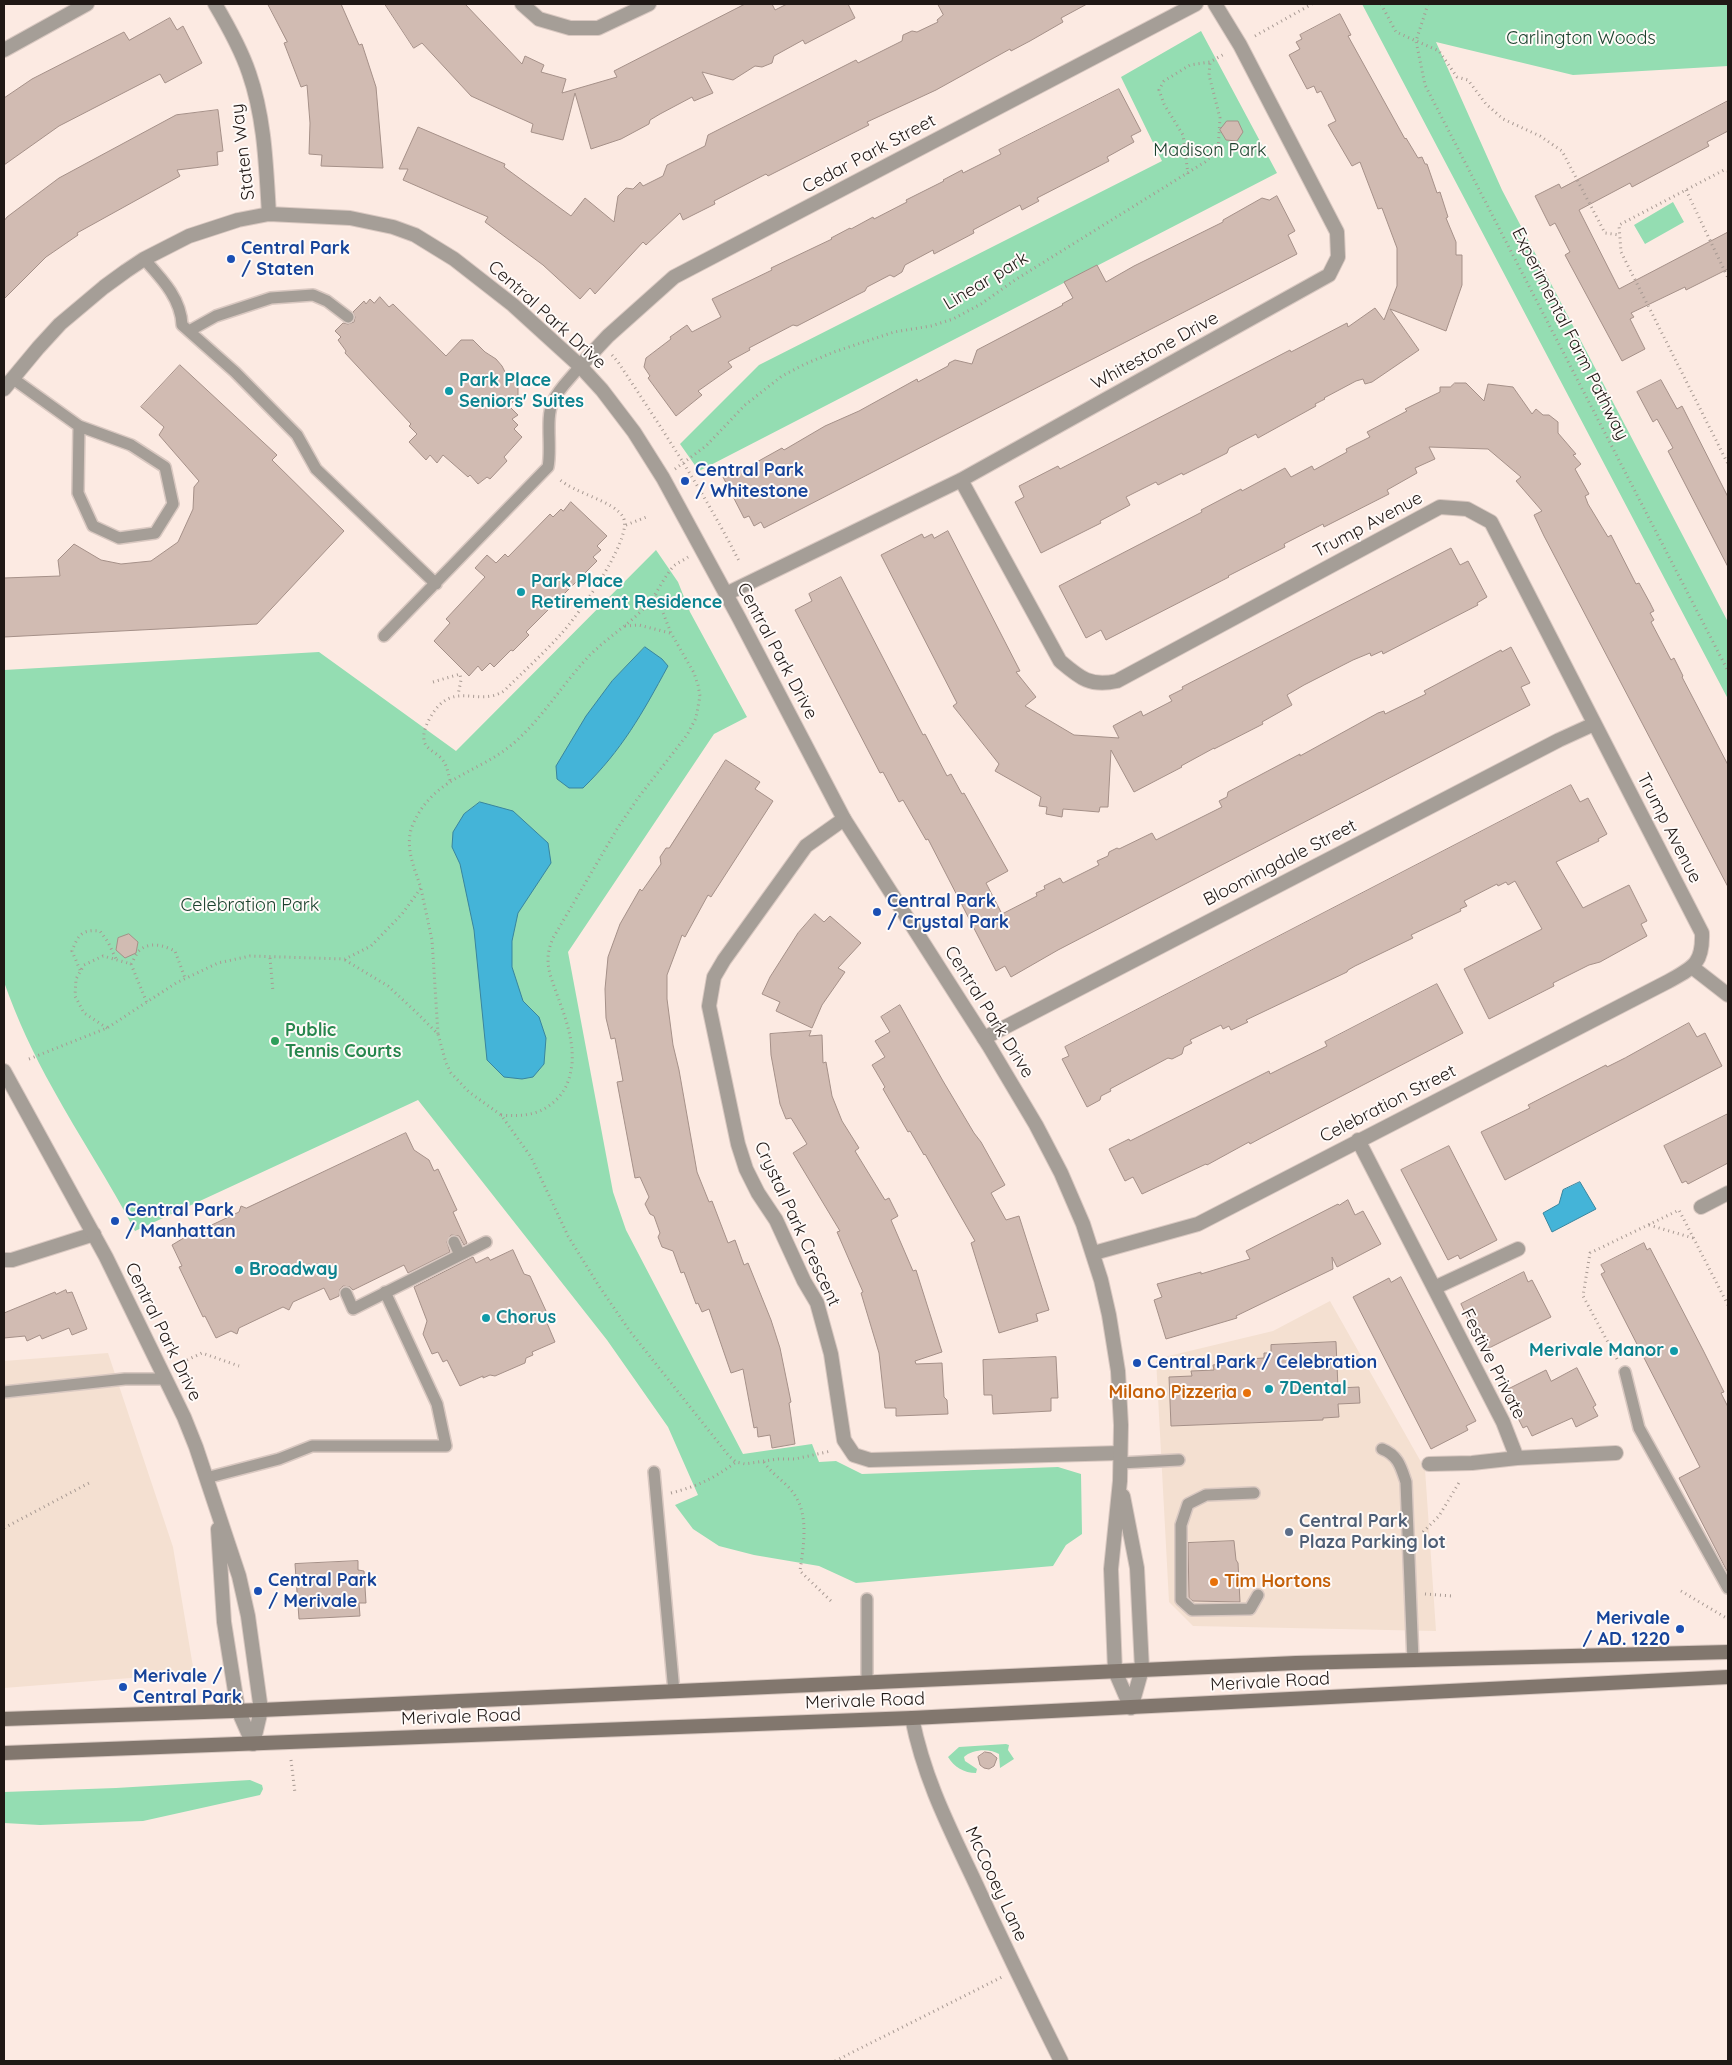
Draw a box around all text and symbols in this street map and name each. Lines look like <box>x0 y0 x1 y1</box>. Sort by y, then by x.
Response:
park label: Carlington Woods <box>1506 28 1656 50</box>
street label: Staten Way <box>226 103 260 201</box>
street label: Cedar Park Street <box>799 110 939 198</box>
park label: Madison Park <box>1153 140 1267 162</box>
street label: Experimental Farm Pathway <box>1507 224 1633 444</box>
place label: Central Park / Staten <box>241 238 350 280</box>
street label: Linear park <box>940 247 1032 315</box>
marker: Central Park / Staten <box>225 253 237 265</box>
street label: Central Park Drive <box>483 256 611 374</box>
street label: Whitestone Drive <box>1088 307 1222 395</box>
place label: Park Place Seniors' Suites <box>459 370 584 412</box>
marker: Park Place Seniors' Suites <box>443 385 455 397</box>
place label: Central Park / Whitestone <box>695 460 808 502</box>
marker: Central Park / Whitestone <box>679 475 691 487</box>
street label: Trump Avenue <box>1310 487 1426 563</box>
place label: Park Place Retirement Residence <box>531 571 722 614</box>
street label: Central Park Drive <box>732 579 822 723</box>
marker: Park Place Retirement Residence <box>515 586 527 598</box>
street label: Trump Avenue <box>1632 769 1706 887</box>
street label: Bloomingdale Street <box>1200 815 1360 911</box>
place label: Central Park / Crystal Park <box>887 891 1009 934</box>
park label: Celebration Park <box>181 895 319 917</box>
marker: Central Park / Crystal Park <box>871 906 883 918</box>
street label: Central Park Drive <box>940 942 1038 1082</box>
place label: Public Tennis Courts <box>285 1020 401 1062</box>
marker: Public Tennis Courts <box>269 1035 281 1047</box>
street label: Celebration Street <box>1316 1060 1460 1148</box>
street label: Crystal Park Crescent <box>749 1138 845 1310</box>
place label: Central Park / Manhattan <box>125 1200 236 1242</box>
marker: Central Park / Manhattan <box>109 1215 121 1227</box>
street label: Central Park Drive <box>120 1259 206 1405</box>
place label: Broadway <box>249 1259 338 1281</box>
marker: Broadway <box>233 1264 245 1276</box>
street label: Festive Private <box>1456 1305 1530 1423</box>
place label: Chorus <box>496 1307 556 1329</box>
marker: Chorus <box>480 1312 492 1324</box>
place label: Merivale Manor <box>1529 1340 1664 1362</box>
marker: Merivale Manor <box>1668 1345 1680 1357</box>
place label: Central Park / Celebration <box>1147 1352 1377 1374</box>
marker: Central Park / Celebration <box>1131 1357 1143 1369</box>
place label: 7Dental <box>1279 1378 1347 1400</box>
place label: Milano Pizzeria <box>1109 1382 1237 1404</box>
marker: 7Dental <box>1263 1383 1275 1395</box>
marker: Milano Pizzeria <box>1241 1387 1253 1399</box>
place label: Central Park Plaza Parking lot <box>1299 1511 1446 1554</box>
marker: Central Park Plaza Parking lot <box>1283 1526 1295 1538</box>
place label: Central Park / Merivale <box>268 1570 377 1612</box>
place label: Tim Hortons <box>1224 1571 1331 1593</box>
marker: Tim Hortons <box>1208 1576 1220 1588</box>
marker: Central Park / Merivale <box>252 1585 264 1597</box>
place label: Merivale / AD. 1220 <box>1582 1608 1670 1650</box>
marker: Merivale / AD. 1220 <box>1674 1623 1686 1635</box>
place label: Merivale / Central Park <box>133 1666 242 1708</box>
street label: Merivale Road <box>1210 1668 1330 1696</box>
marker: Merivale / Central Park <box>117 1681 129 1693</box>
street label: Merivale Road <box>805 1688 925 1714</box>
street label: Merivale Road <box>401 1704 521 1730</box>
street label: McCooey Lane <box>960 1823 1032 1945</box>

